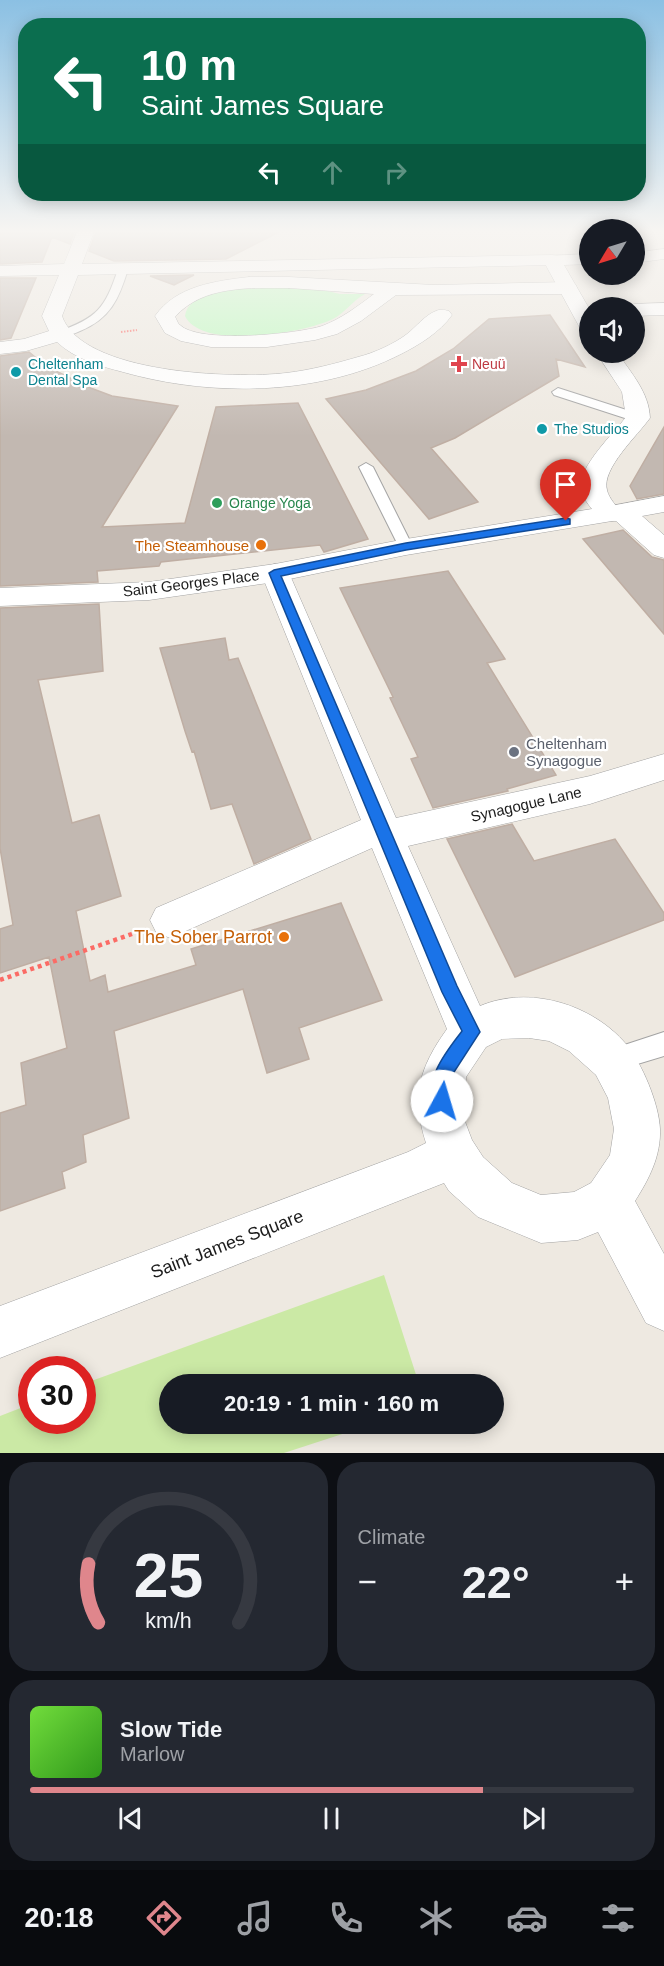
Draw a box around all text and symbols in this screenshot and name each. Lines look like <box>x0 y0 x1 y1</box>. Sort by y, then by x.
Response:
icon: left <box>42 42 120 120</box>
text: 10 m <box>141 42 237 89</box>
text: Saint James Square <box>141 91 384 121</box>
icon: left <box>253 156 286 189</box>
icon: ahead <box>316 156 349 189</box>
icon: right <box>379 156 412 189</box>
north arrow <box>579 219 645 285</box>
map controls <box>579 219 645 363</box>
button: sound <box>579 297 645 363</box>
marker: Neuü <box>450 355 468 373</box>
place label: Cheltenham Dental Spa <box>28 356 104 388</box>
place label: Neuü <box>472 356 505 372</box>
marker: Cheltenham Dental Spa <box>9 365 23 379</box>
place label: The Studios <box>554 421 629 437</box>
marker: The Studios <box>535 422 549 436</box>
pin <box>540 459 591 521</box>
icon: arrive <box>549 468 582 501</box>
place label: Orange Yoga <box>229 495 311 511</box>
marker: Orange Yoga <box>210 496 224 510</box>
place label: The Steamhouse <box>135 537 249 554</box>
marker: The Steamhouse <box>254 538 268 552</box>
street label: Saint Georges Place <box>122 566 260 600</box>
place label: Cheltenham Synagogue <box>526 735 607 769</box>
marker: Cheltenham Synagogue <box>507 745 521 759</box>
street label: Synagogue Lane <box>469 783 583 825</box>
place label: The Sober Parrot <box>134 927 272 947</box>
marker: The Sober Parrot <box>277 930 291 944</box>
position arrow <box>410 1069 474 1133</box>
street label: Saint James Square <box>148 1206 306 1282</box>
speed limit sign: 30 <box>18 1356 96 1434</box>
text: 20:19 · 1 min · 160 m <box>224 1391 439 1416</box>
text: Climate <box>358 1526 425 1548</box>
text: 25 <box>134 1541 203 1610</box>
text: 22° <box>462 1557 530 1608</box>
text: − <box>358 1563 377 1600</box>
text: + <box>615 1563 634 1600</box>
text: km/h <box>145 1610 191 1634</box>
text: Slow Tide <box>120 1717 222 1742</box>
text: Marlow <box>120 1743 184 1765</box>
icon: previous <box>114 1802 147 1835</box>
icon: pause <box>315 1802 348 1835</box>
icon: next <box>517 1802 550 1835</box>
icon: directions <box>143 1897 185 1939</box>
icon: music <box>234 1897 276 1939</box>
icon: phone <box>325 1897 367 1939</box>
icon: climate <box>415 1897 457 1939</box>
icon: car <box>506 1897 548 1939</box>
icon: filters <box>597 1897 639 1939</box>
text: 20:18 <box>24 1903 94 1933</box>

